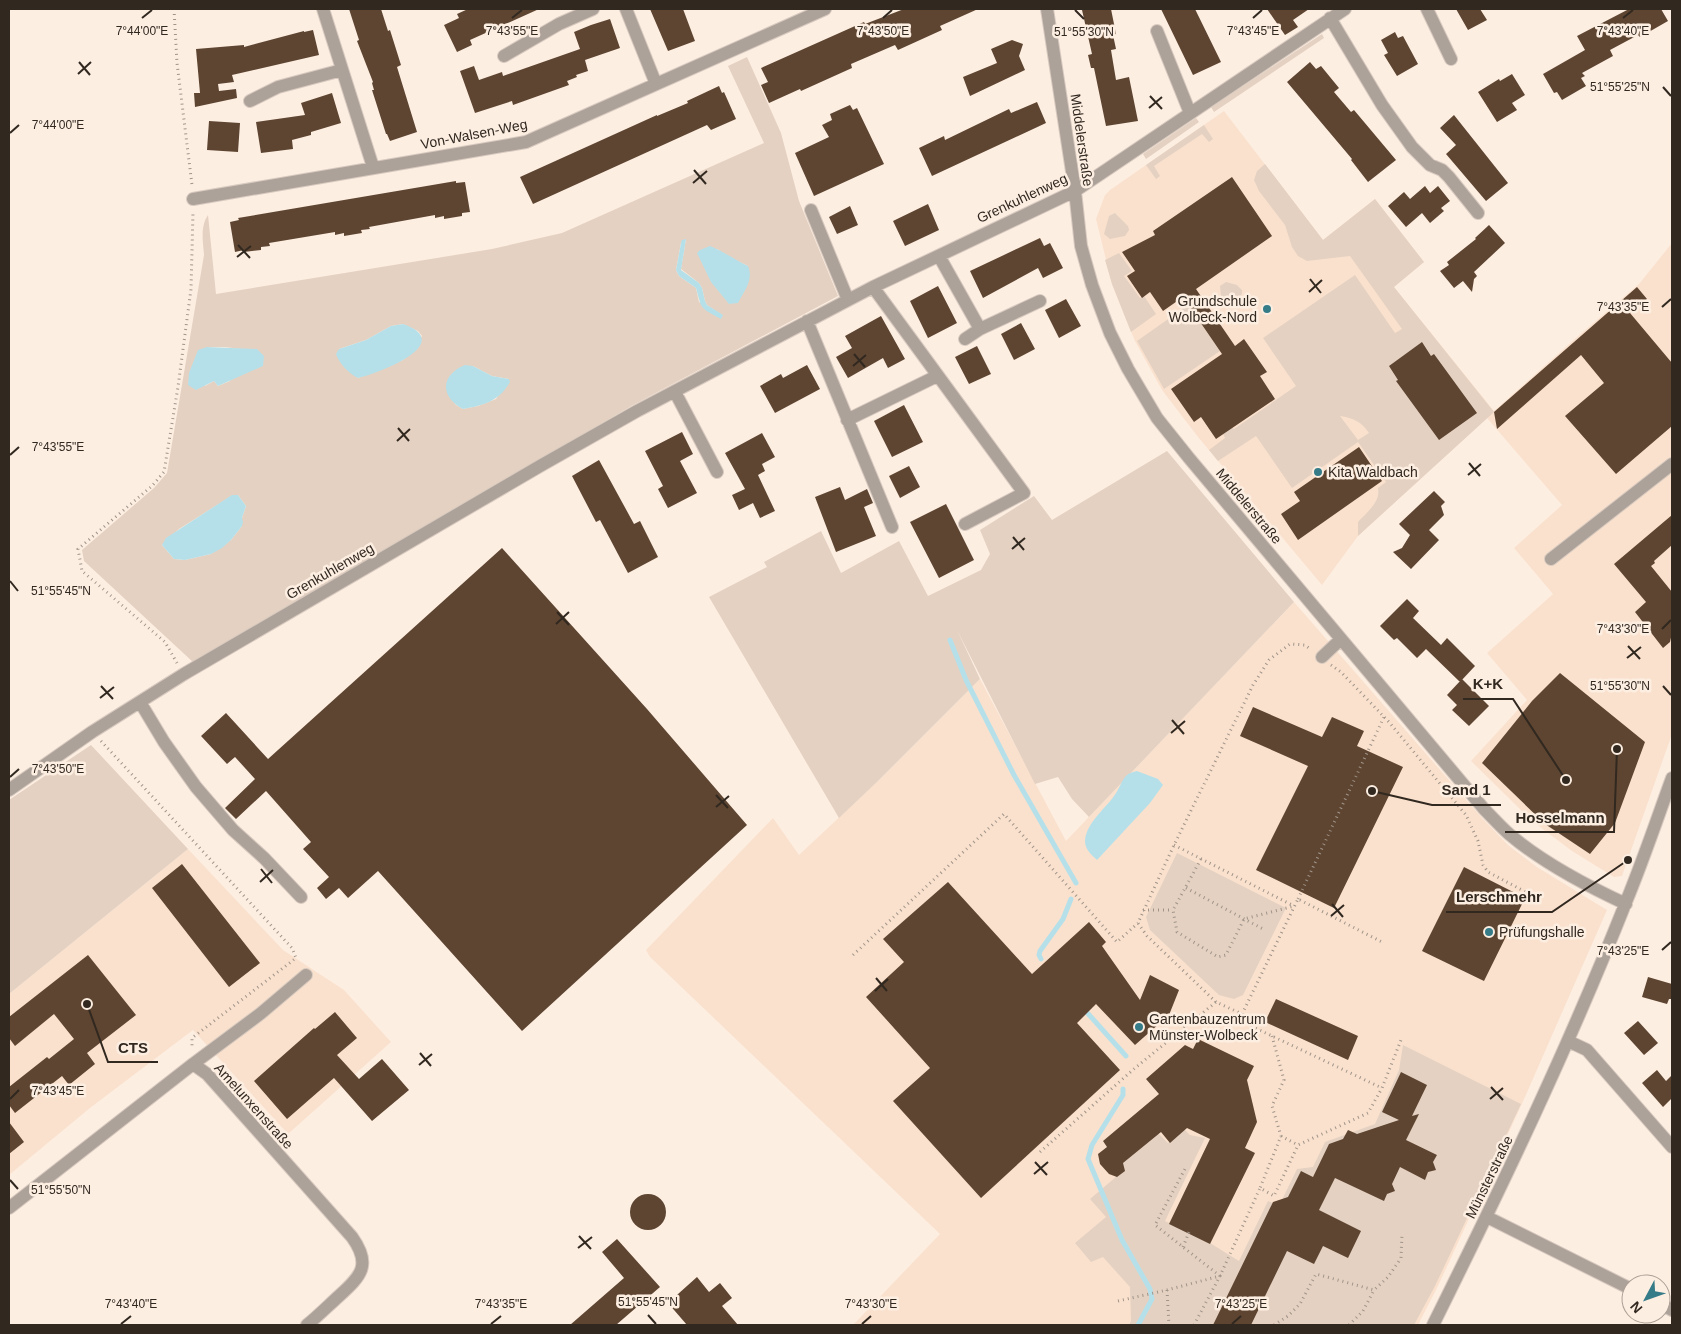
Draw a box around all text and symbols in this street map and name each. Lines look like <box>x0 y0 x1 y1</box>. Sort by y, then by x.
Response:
text: 7°44'00"E <box>116 24 168 38</box>
text: 7°43'55"E <box>486 24 538 38</box>
text: 7°43'50"E <box>857 24 909 38</box>
text: 7°43'45"E <box>1227 24 1279 38</box>
text: 7°43'40"E <box>1597 24 1649 38</box>
text: 51°55'30"N <box>1054 25 1114 39</box>
text: 51°55'25"N <box>1590 80 1650 94</box>
street label: Middelerstraße <box>1068 93 1096 188</box>
street label: Von-Walsen-Weg <box>419 116 529 152</box>
text: 7°44'00"E <box>32 118 84 132</box>
street label: Grenkuhlenweg <box>974 170 1070 226</box>
place label: Grundschule Wolbeck-Nord <box>1169 293 1257 325</box>
text: 7°43'35"E <box>1597 300 1649 314</box>
marker: Grundschule Wolbeck-Nord <box>1261 303 1273 315</box>
text: 7°43'55"E <box>32 440 84 454</box>
place label: Kita Waldbach <box>1328 464 1418 480</box>
street label: Middelerstraße <box>1213 465 1285 547</box>
marker: Kita Waldbach <box>1312 466 1324 478</box>
street label: Grenkuhlenweg <box>284 540 376 602</box>
text: 51°55'45"N <box>31 584 91 598</box>
text: 7°43'30"E <box>1597 622 1649 636</box>
callout: K+K <box>1463 669 1513 699</box>
text: K+K <box>1473 675 1503 692</box>
text: 51°55'30"N <box>1590 679 1650 693</box>
text: 7°43'50"E <box>32 762 84 776</box>
callout: Sand 1 <box>1432 775 1501 805</box>
text: Sand 1 <box>1441 781 1491 798</box>
callout: Hosselmann <box>1505 802 1614 832</box>
text: Hosselmann <box>1515 809 1605 826</box>
callout: Lerschmehr <box>1446 882 1552 912</box>
text: Lerschmehr <box>1456 888 1542 905</box>
place label: Prüfungshalle <box>1499 924 1585 940</box>
marker: Prüfungshalle <box>1483 926 1495 938</box>
text: 7°43'25"E <box>1597 944 1649 958</box>
place label: Gartenbauzentrum Münster-Wolbeck <box>1149 1011 1266 1043</box>
marker: Gartenbauzentrum Münster-Wolbeck <box>1133 1021 1145 1033</box>
callout: CTS <box>108 1032 158 1062</box>
text: CTS <box>118 1039 148 1056</box>
street label: Amelunxenstraße <box>211 1060 297 1152</box>
text: 7°43'45"E <box>32 1084 84 1098</box>
street label: Münsterstraße <box>1462 1133 1516 1221</box>
text: 51°55'50"N <box>31 1183 91 1197</box>
north arrow <box>1621 1274 1671 1324</box>
text: 51°55'45"N <box>618 1295 678 1309</box>
text: 7°43'40"E <box>105 1297 157 1311</box>
text: 7°43'35"E <box>475 1297 527 1311</box>
text: 7°43'30"E <box>845 1297 897 1311</box>
text: 7°43'25"E <box>1215 1297 1267 1311</box>
text: N <box>1627 1298 1646 1317</box>

